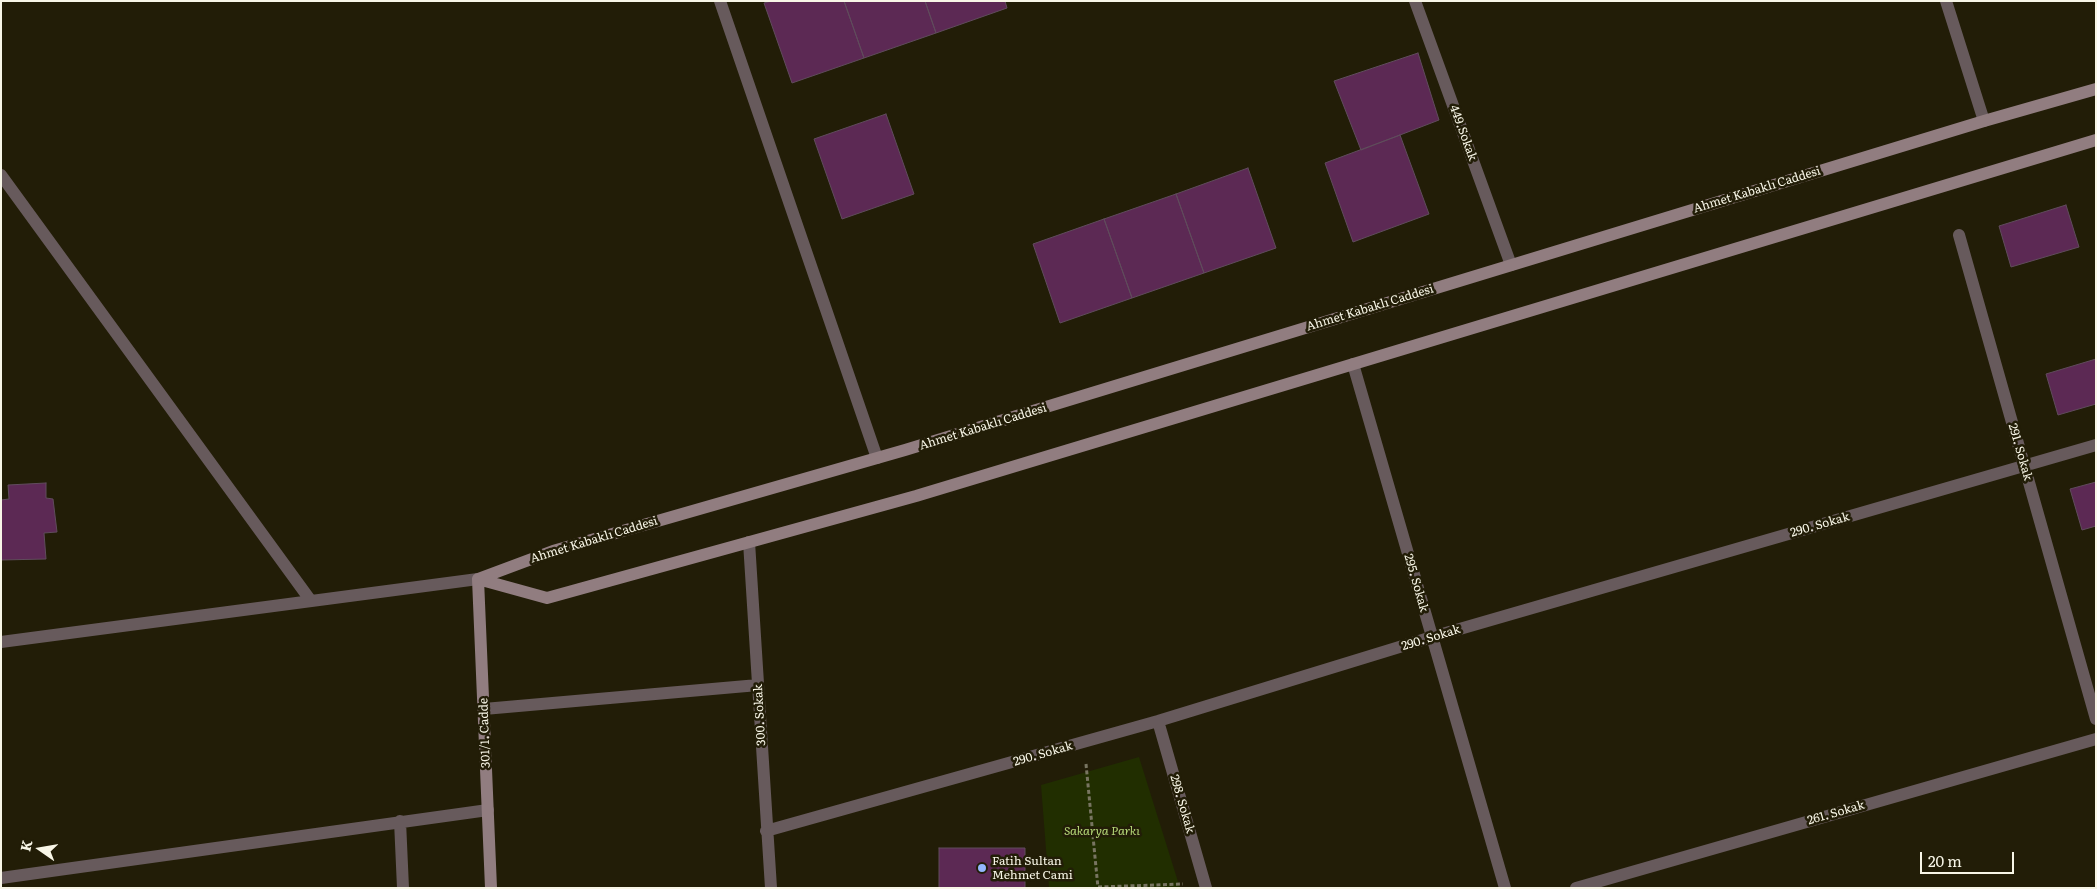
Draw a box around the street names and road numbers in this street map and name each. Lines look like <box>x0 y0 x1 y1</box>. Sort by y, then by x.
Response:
street label: 449.Sokak <box>1446 103 1480 163</box>
street label: Ahmet Kabaklı Caddesi <box>1692 164 1822 216</box>
street label: Ahmet Kabaklı Caddesi <box>1305 282 1435 334</box>
street label: Ahmet Kabaklı Caddesi <box>918 401 1048 453</box>
street label: 291. Sokak <box>2005 422 2035 482</box>
street label: 290. Sokak <box>1789 510 1851 540</box>
street label: Ahmet Kabaklı Caddesi <box>529 514 659 566</box>
street label: 295. Sokak <box>1401 552 1431 614</box>
street label: 290. Sokak <box>1400 622 1462 654</box>
street label: 300. Sokak <box>751 684 769 746</box>
street label: 301/1. Cadde <box>477 698 493 768</box>
street label: 290. Sokak <box>1012 739 1074 769</box>
street label: 298. Sokak <box>1167 773 1197 835</box>
street label: 261. Sokak <box>1806 798 1866 828</box>

